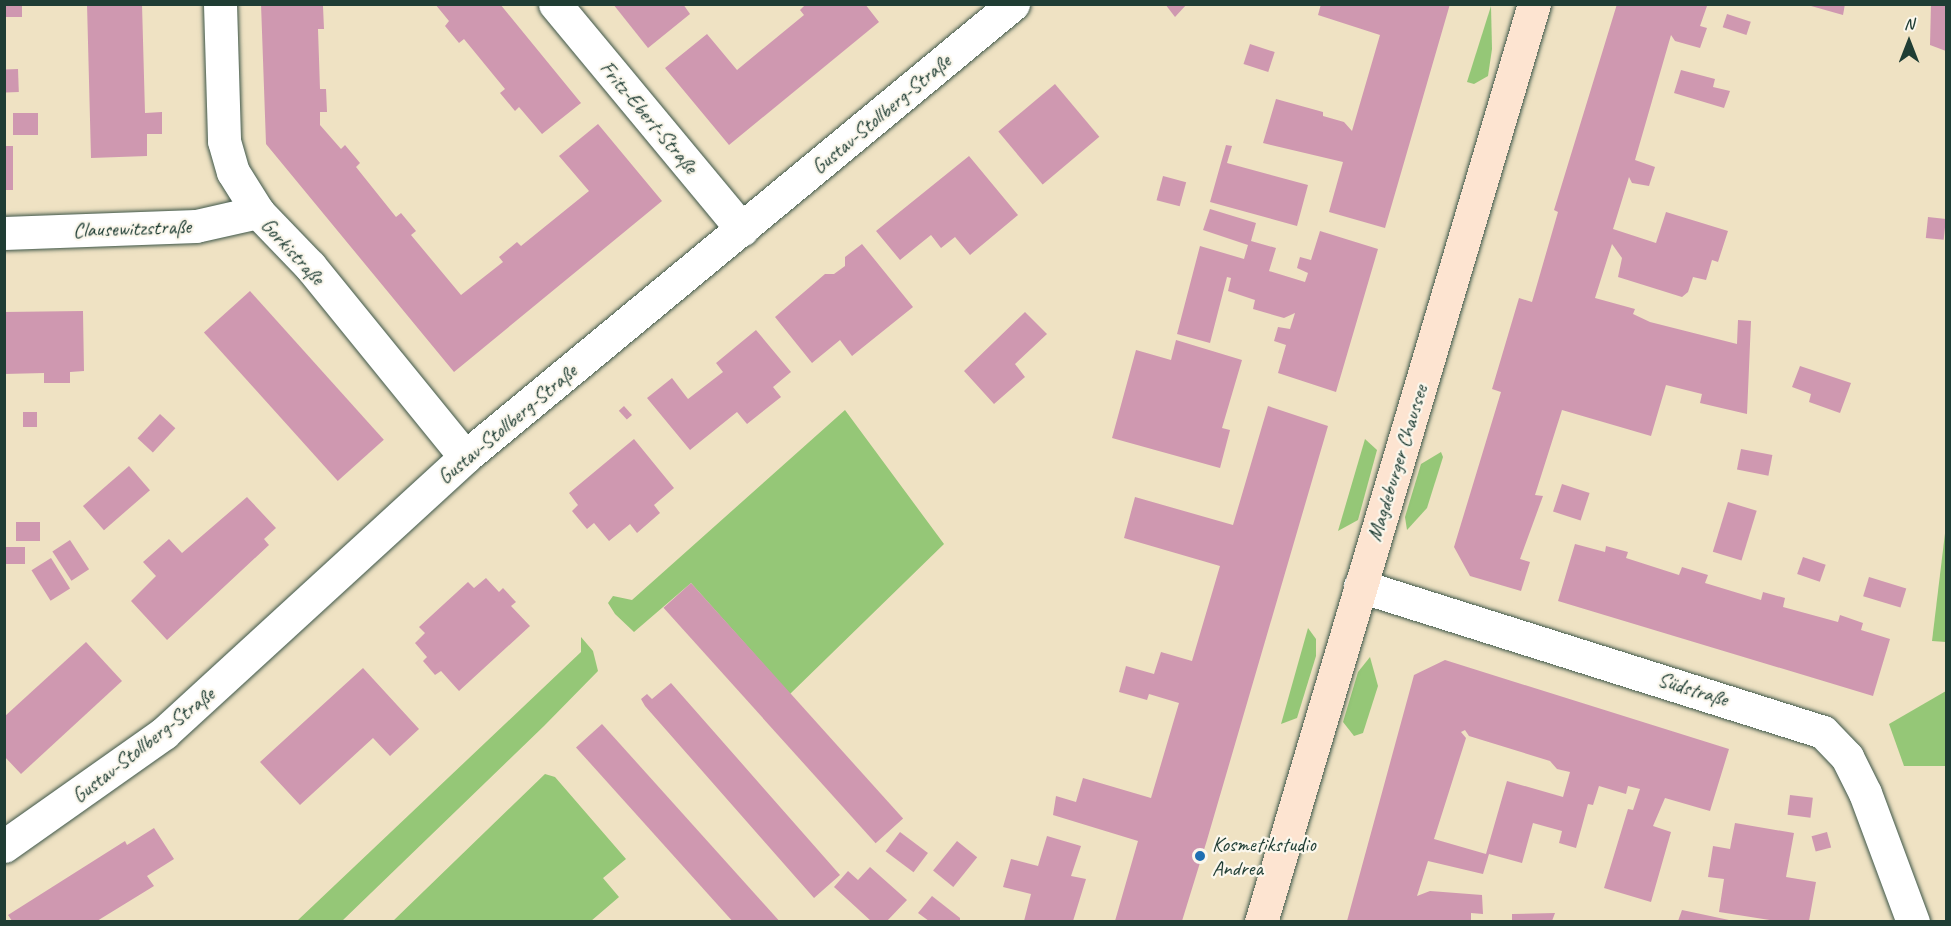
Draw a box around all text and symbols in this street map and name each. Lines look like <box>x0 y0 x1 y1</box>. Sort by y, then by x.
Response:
north arrow <box>1879 12 1939 72</box>
text: N <box>1904 14 1914 34</box>
street label: Gustav-Stollberg-Straße <box>806 49 956 179</box>
street label: Fritz-Ebert-Straße <box>595 56 703 178</box>
street label: Gorkistraße <box>256 212 330 290</box>
street label: Clausewitzstraße <box>73 213 191 243</box>
street label: Gustav-Stollberg-Straße <box>432 359 582 489</box>
street label: Magdeburger Chaussee <box>1361 381 1433 545</box>
street label: Südstraße <box>1655 666 1731 712</box>
street label: Gustav-Stollberg-Straße <box>67 682 219 808</box>
place label: Kosmetikstudio Andrea <box>1212 831 1316 881</box>
marker: Kosmetikstudio Andrea <box>1193 849 1207 863</box>

